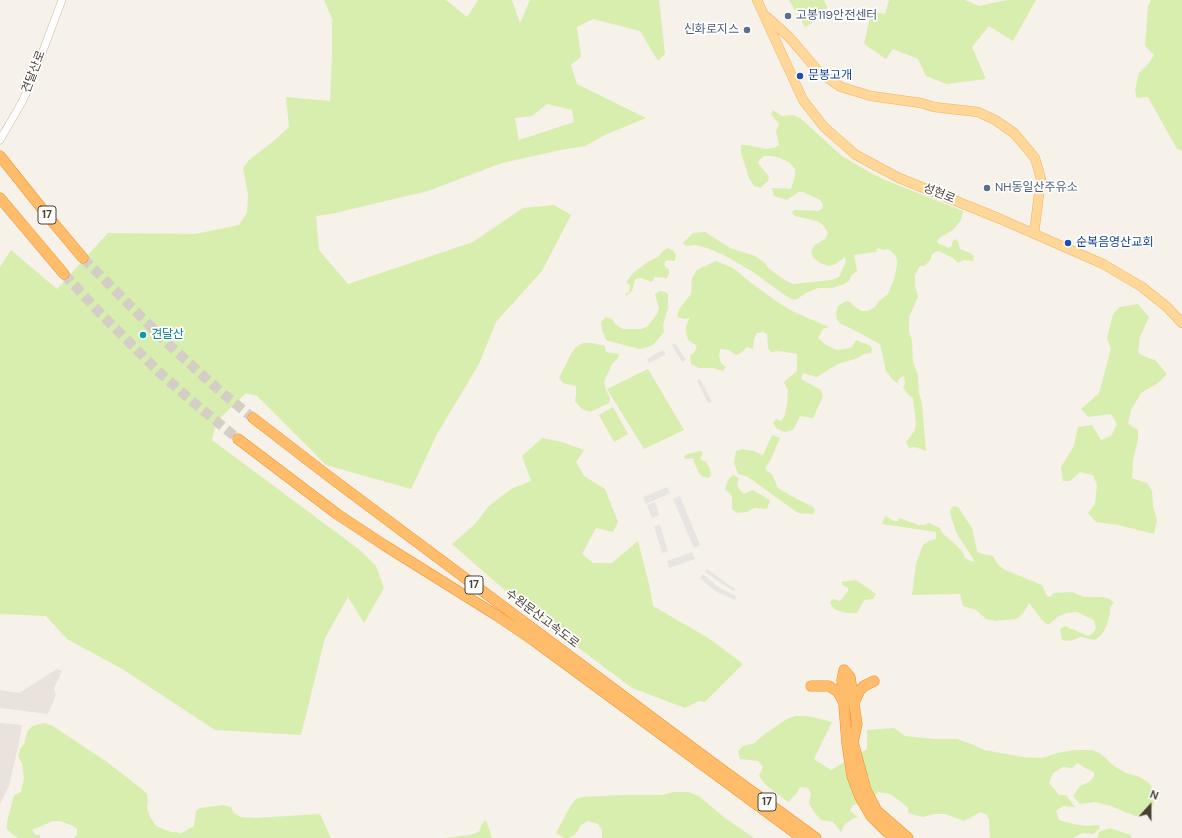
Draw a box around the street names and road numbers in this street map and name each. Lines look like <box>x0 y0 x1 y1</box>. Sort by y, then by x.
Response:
street label: 견달산로 <box>19 49 49 95</box>
street label: 성현로 <box>921 181 957 207</box>
road number: 17 <box>38 206 56 224</box>
road number: 17 <box>465 576 483 594</box>
street label: 수원문산고속도로 <box>502 587 582 651</box>
road number: 17 <box>758 793 776 811</box>

